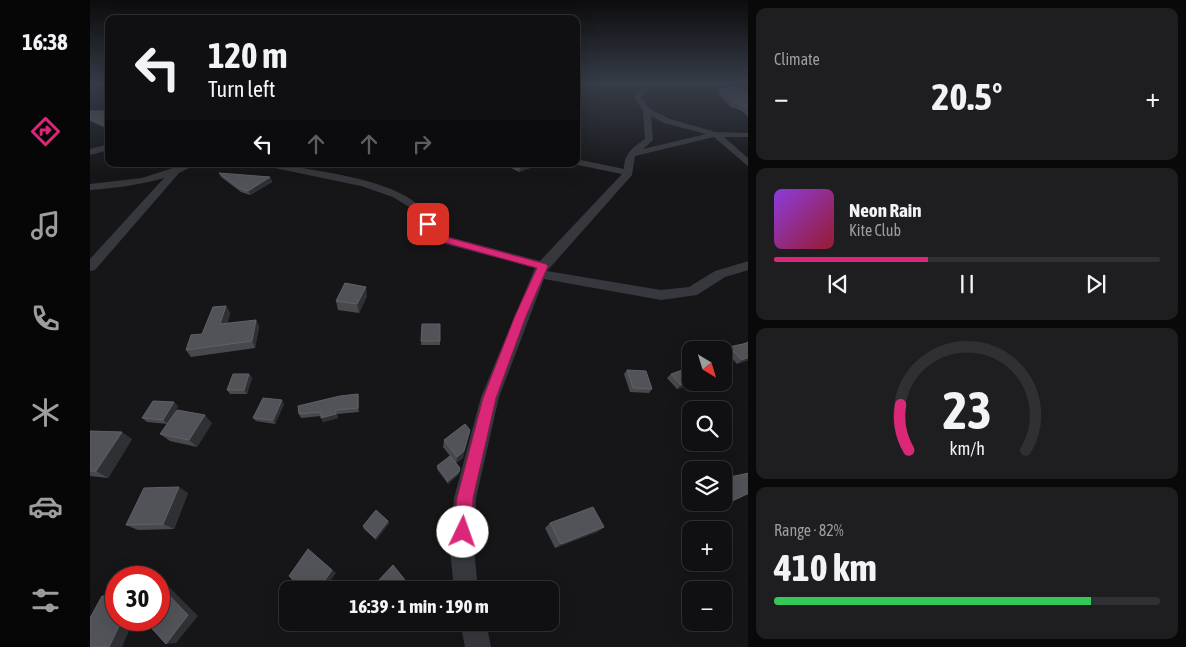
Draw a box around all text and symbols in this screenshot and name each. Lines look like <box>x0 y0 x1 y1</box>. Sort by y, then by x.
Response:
text: 16:38 <box>22 29 68 55</box>
icon: left <box>125 35 190 100</box>
text: 120 m <box>208 35 287 75</box>
text: Climate <box>774 50 820 68</box>
text: 20.5° <box>932 75 1002 118</box>
text: Turn left <box>208 76 275 102</box>
text: − <box>774 81 789 113</box>
text: + <box>1145 81 1160 113</box>
icon: directions <box>28 114 63 149</box>
icon: left <box>249 130 277 158</box>
icon: ahead <box>302 130 330 158</box>
icon: ahead <box>355 130 383 158</box>
icon: right <box>408 130 436 158</box>
text: Neon Rain <box>849 199 921 221</box>
pin <box>407 203 449 245</box>
icon: music <box>28 208 63 243</box>
icon: arrive <box>414 210 442 238</box>
text: Kite Club <box>849 221 901 239</box>
icon: previous <box>824 270 852 298</box>
icon: pause <box>953 270 981 298</box>
icon: next <box>1082 270 1110 298</box>
icon: phone <box>28 301 63 336</box>
north arrow <box>682 341 732 391</box>
map controls <box>682 341 732 631</box>
text: 23 <box>943 380 991 440</box>
icon: climate <box>28 395 63 430</box>
button: search <box>682 401 732 451</box>
text: km/h <box>949 438 985 459</box>
button: layers <box>682 461 732 511</box>
icon: car <box>28 489 63 524</box>
position arrow <box>436 505 488 557</box>
button: + <box>682 521 732 571</box>
text: Range · 82% <box>774 521 844 539</box>
text: 410 km <box>774 546 877 589</box>
speed limit sign: 30 <box>105 566 170 631</box>
button: − <box>682 581 732 631</box>
icon: filters <box>28 583 63 618</box>
text: 16:39 · 1 min · 190 m <box>349 595 489 617</box>

